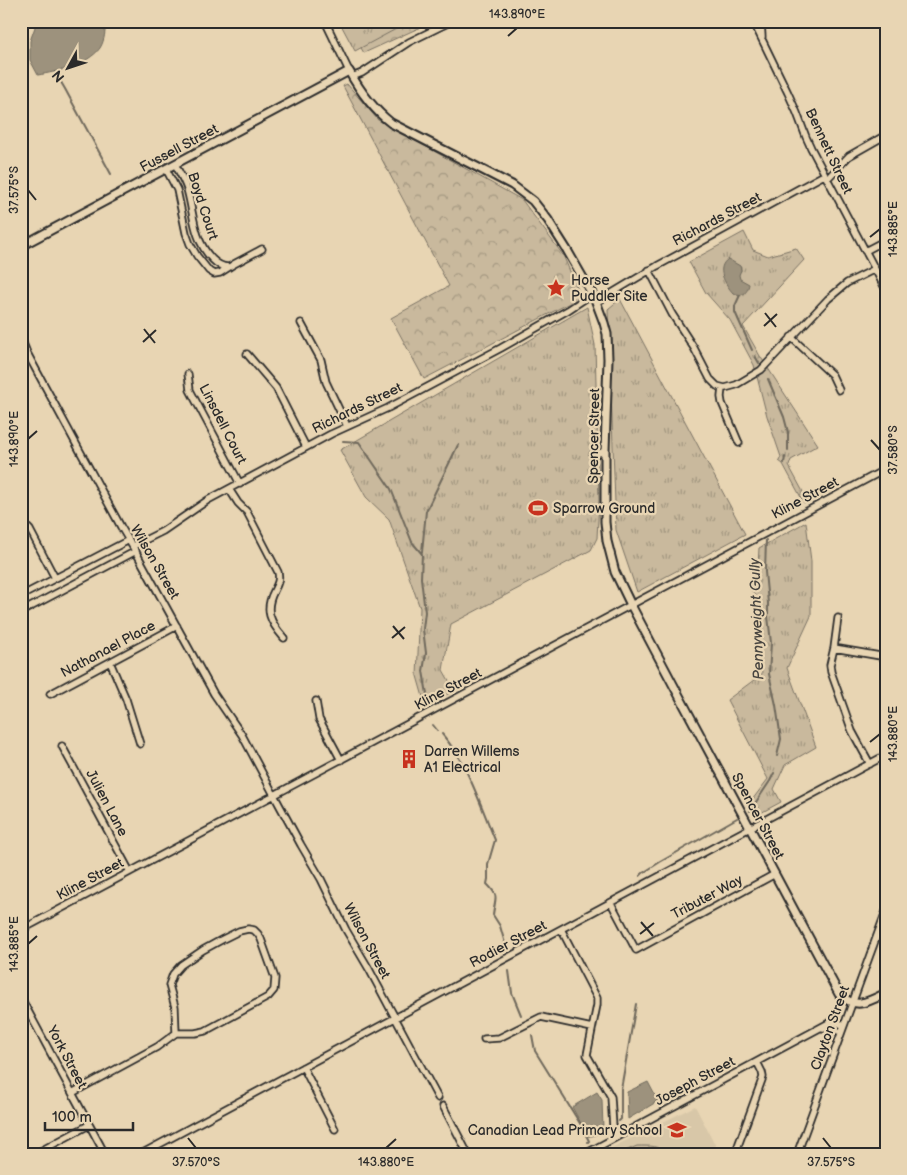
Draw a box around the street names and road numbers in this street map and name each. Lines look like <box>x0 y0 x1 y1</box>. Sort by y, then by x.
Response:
street label: Bennett Street <box>802 105 857 197</box>
street label: Fussell Street <box>137 120 222 176</box>
street label: Boyd Court <box>184 170 222 243</box>
street label: Richards Street <box>670 188 765 250</box>
street label: Richards Street <box>309 379 405 437</box>
street label: Linsdell Court <box>196 381 251 467</box>
street label: Spencer Street <box>585 387 603 484</box>
street label: Kline Street <box>769 473 842 523</box>
street label: Wilson Street <box>127 522 184 603</box>
street label: Nathanael Place <box>58 617 158 681</box>
street label: Kline Street <box>412 664 485 714</box>
street label: Julien Lane <box>82 767 132 839</box>
street label: Spencer Street <box>728 770 788 863</box>
street label: Kline Street <box>54 854 127 904</box>
street label: Tributer Way <box>668 871 746 923</box>
street label: Wilson Street <box>340 900 394 982</box>
street label: Rodier Street <box>467 916 550 971</box>
street label: Clayton Street <box>807 983 853 1073</box>
street label: York Street <box>43 1022 91 1092</box>
street label: Joseph Street <box>652 1053 738 1109</box>

